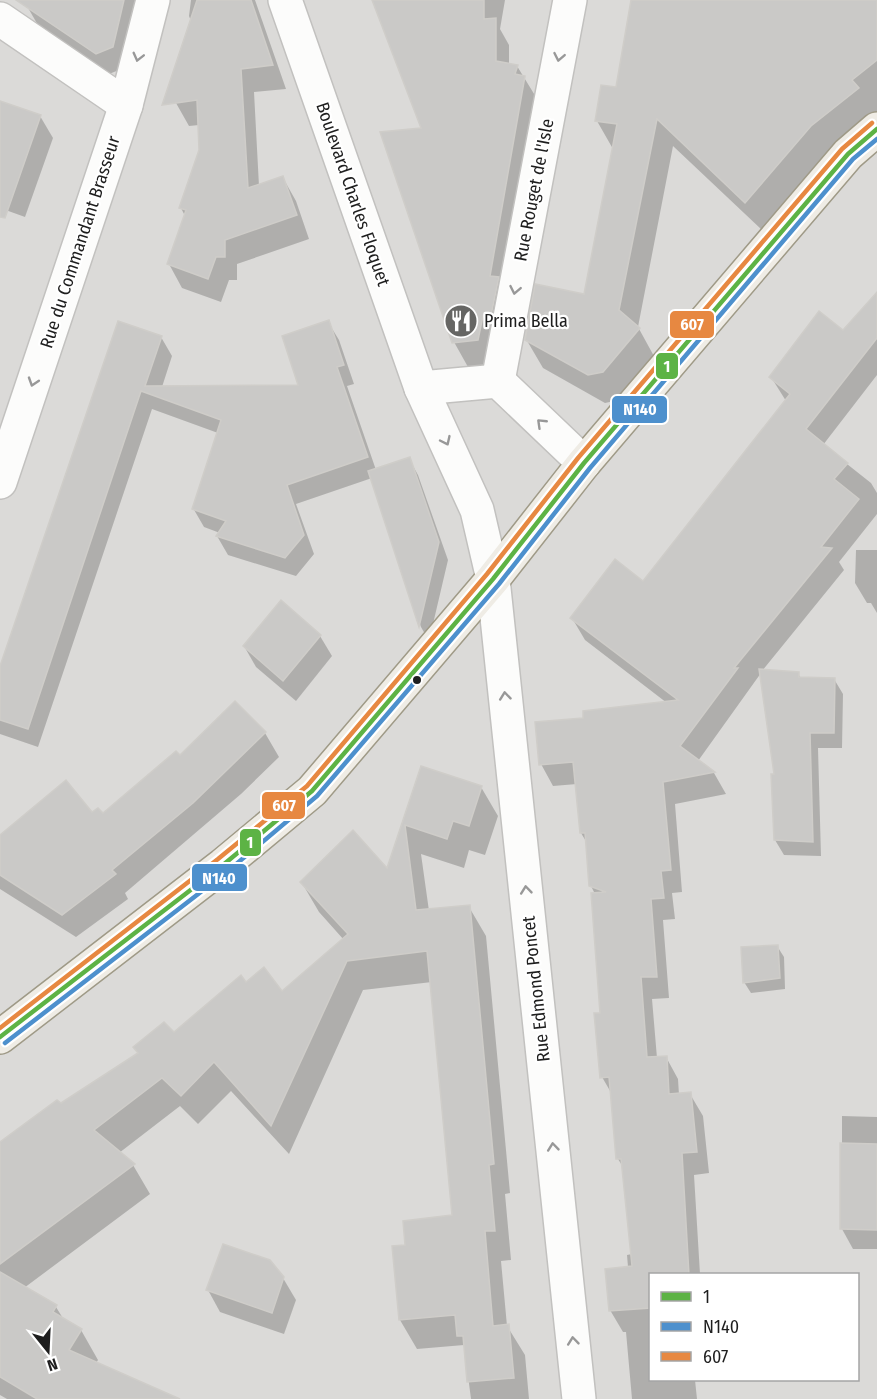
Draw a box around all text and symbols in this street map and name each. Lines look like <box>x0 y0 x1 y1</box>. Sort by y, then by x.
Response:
one-way arrow <box>133 52 146 62</box>
one-way arrow <box>553 52 566 62</box>
street label: Boulevard Charles Floquet <box>311 99 395 289</box>
street label: Rue Rouget de l'Isle <box>509 117 559 263</box>
street label: Rue du Commandant Brasseur <box>35 132 125 351</box>
one-way arrow <box>509 285 522 295</box>
restaurant icon: Prima Bella <box>443 303 479 339</box>
place label: Prima Bella <box>484 310 568 332</box>
line badge: 607 <box>669 310 715 339</box>
text: 607 <box>680 315 704 334</box>
line badge: 1 <box>655 352 679 380</box>
text: 1 <box>664 357 670 376</box>
one-way arrow <box>28 376 41 387</box>
line badge: N140 <box>611 395 668 424</box>
text: N140 <box>623 400 657 419</box>
one-way arrow <box>538 419 548 430</box>
one-way arrow <box>438 435 450 446</box>
unlabelled marker <box>411 674 423 686</box>
one-way arrow <box>500 692 512 701</box>
line badge: 607 <box>261 791 306 820</box>
text: 607 <box>272 796 296 815</box>
line badge: 1 <box>239 828 262 857</box>
text: 1 <box>247 833 253 852</box>
line badge: N140 <box>191 863 248 892</box>
text: N140 <box>202 869 236 888</box>
one-way arrow <box>520 886 533 895</box>
street label: Rue Edmond Poncet <box>517 915 555 1063</box>
one-way arrow <box>547 1142 560 1151</box>
legend <box>649 1273 859 1381</box>
text: 1 <box>703 1286 710 1308</box>
text: N140 <box>703 1316 739 1338</box>
north arrow <box>18 1321 78 1381</box>
one-way arrow <box>567 1336 580 1345</box>
text: 607 <box>703 1346 728 1368</box>
text: N <box>45 1354 60 1375</box>

